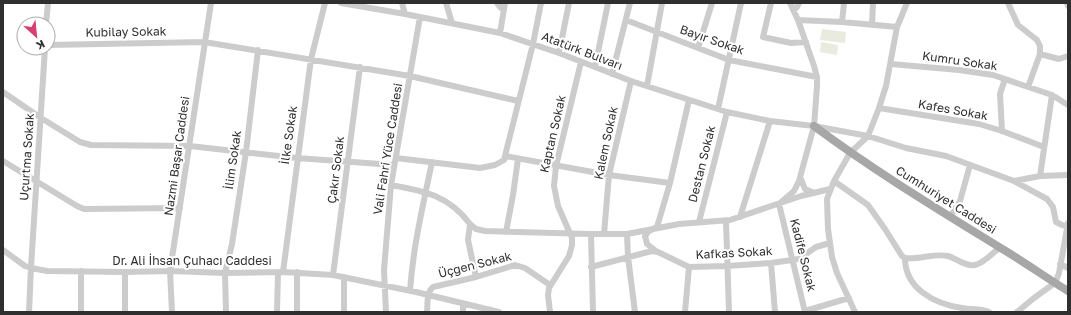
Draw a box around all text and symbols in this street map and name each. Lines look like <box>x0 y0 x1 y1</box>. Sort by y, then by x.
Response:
north arrow <box>16 16 56 56</box>
street label: Bayır Sokak <box>678 21 747 58</box>
street label: Kubilay Sokak <box>85 23 167 40</box>
street label: Atatürk Bulvarı <box>540 28 625 73</box>
text: K <box>34 38 47 53</box>
street label: Kumru Sokak <box>921 48 999 73</box>
street label: Vali Fahri Yüce Caddesi <box>370 82 405 216</box>
street label: Kaptan Sokak <box>536 93 569 174</box>
street label: Nazmi Başar Caddesi <box>161 95 192 217</box>
street label: Kafes Sokak <box>917 96 989 123</box>
street label: İlke Sokak <box>277 104 300 165</box>
street label: Kalem Sokak <box>590 105 621 181</box>
street label: Uçurtma Sokak <box>16 112 37 201</box>
street label: Destan Sokak <box>685 124 718 204</box>
street label: İlim Sokak <box>221 129 244 190</box>
street label: Çakır Sokak <box>324 135 347 204</box>
street label: Cumhuriyet Caddesi <box>893 162 999 237</box>
street label: Kadife Sokak <box>787 217 820 293</box>
street label: Kafkas Sokak <box>695 243 773 262</box>
street label: Üçgen Sokak <box>437 248 513 281</box>
street label: Dr. Ali İhsan Çuhacı Caddesi <box>112 253 272 268</box>

